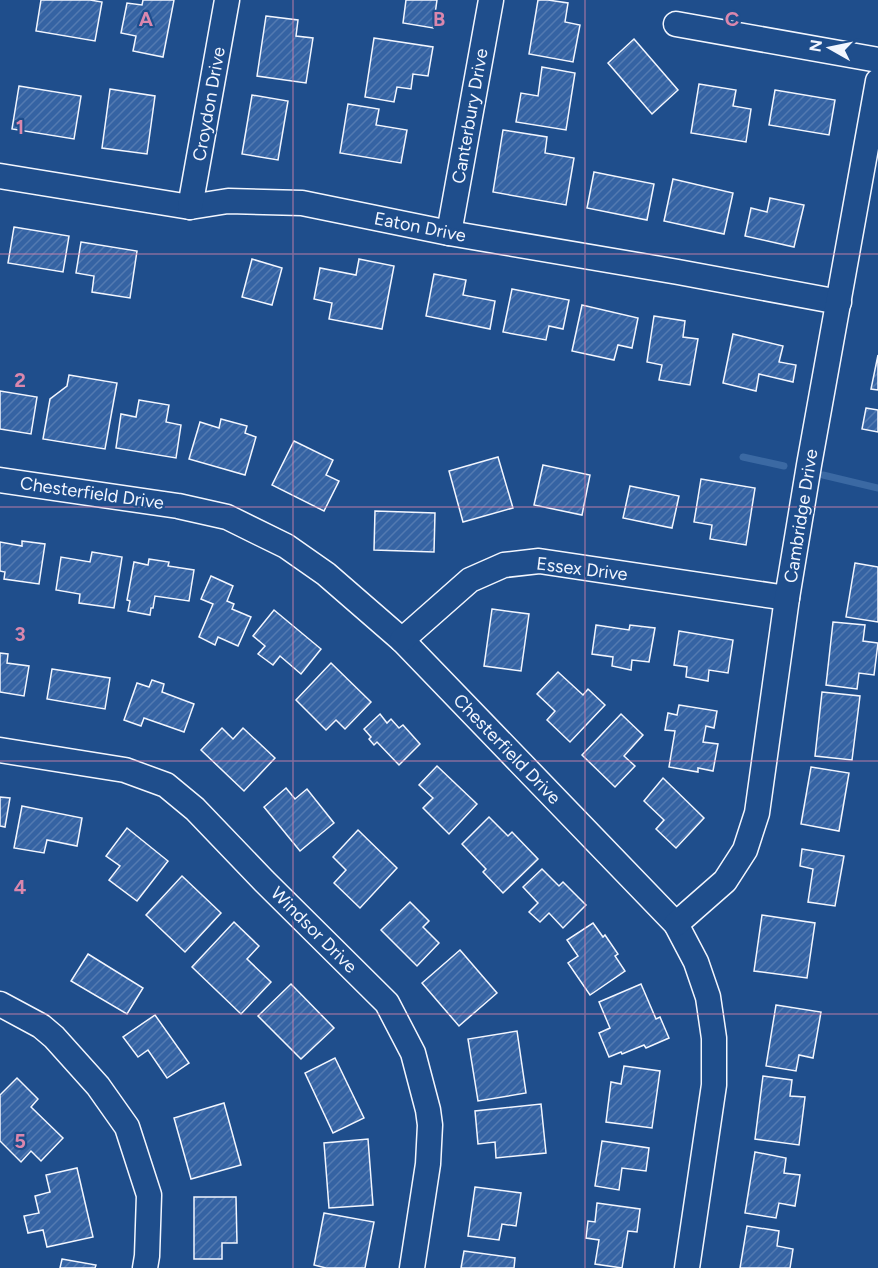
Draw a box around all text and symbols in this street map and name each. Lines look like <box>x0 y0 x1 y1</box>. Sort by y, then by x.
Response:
text: A <box>139 7 154 31</box>
text: B <box>433 7 445 31</box>
text: C <box>725 7 739 31</box>
north arrow <box>800 18 860 78</box>
text: N <box>805 38 826 53</box>
street label: Croydon Drive <box>188 45 230 163</box>
street label: Canterbury Drive <box>447 46 493 185</box>
text: 1 <box>16 115 24 139</box>
street label: Eaton Drive <box>372 207 468 247</box>
text: 2 <box>14 368 26 392</box>
street label: Cambridge Drive <box>780 447 822 585</box>
street label: Chesterfield Drive <box>19 472 166 514</box>
street label: Essex Drive <box>535 552 629 586</box>
text: 3 <box>14 622 26 646</box>
street label: Chesterfield Drive <box>449 689 565 809</box>
text: 4 <box>14 875 27 899</box>
street label: Windsor Drive <box>266 882 362 978</box>
text: 5 <box>14 1129 26 1153</box>

